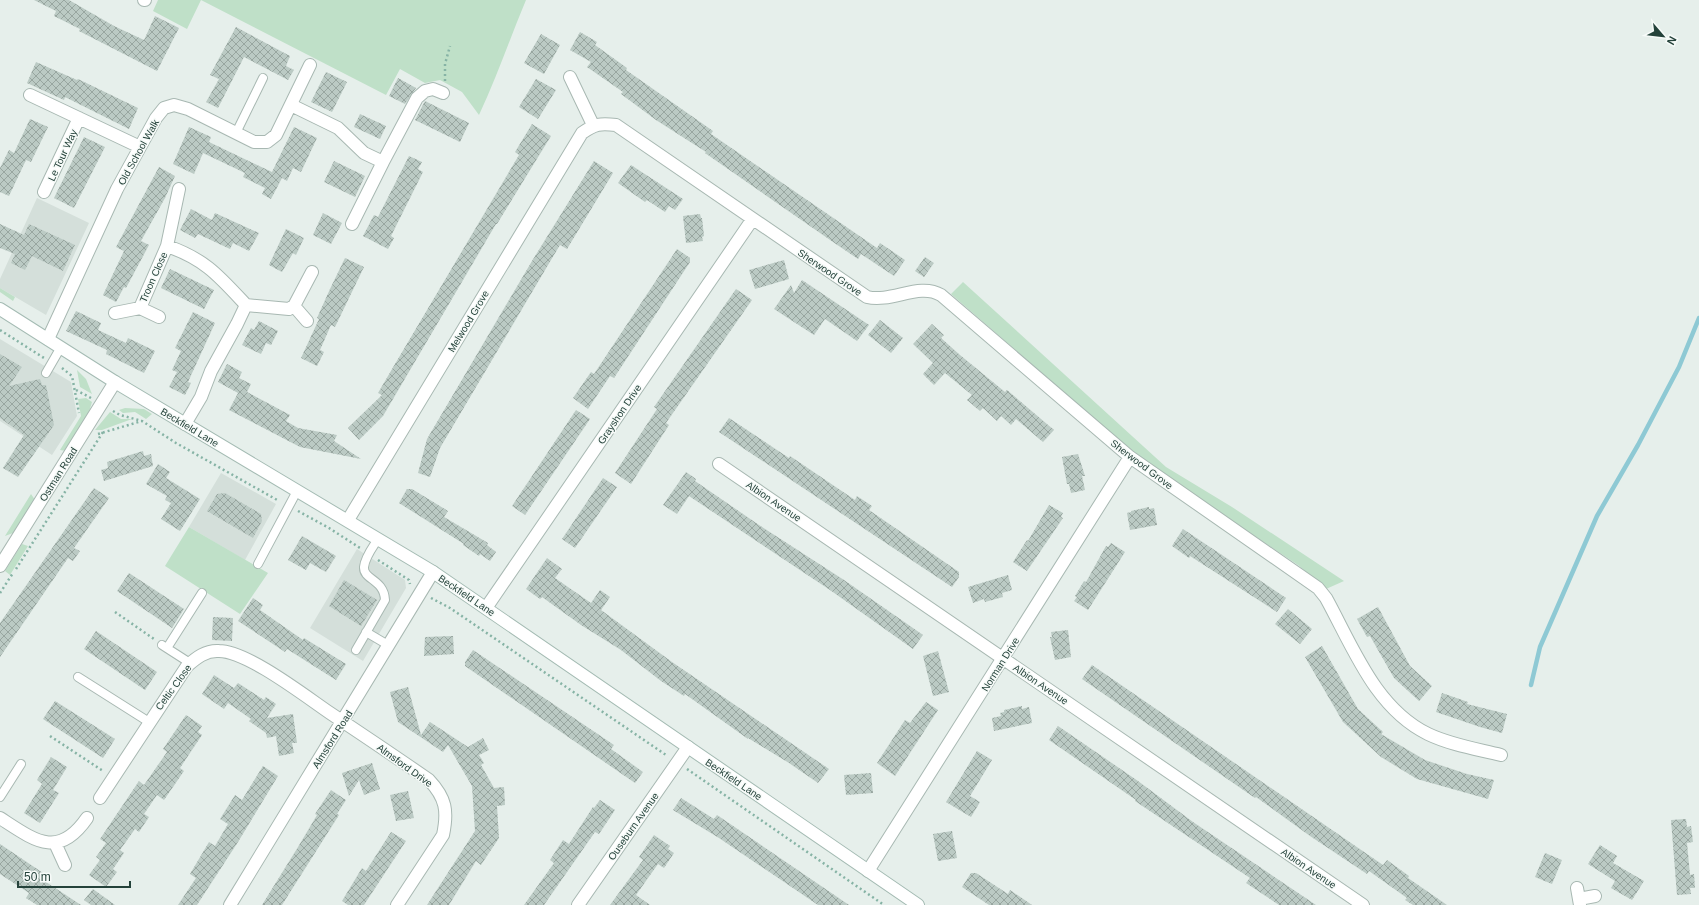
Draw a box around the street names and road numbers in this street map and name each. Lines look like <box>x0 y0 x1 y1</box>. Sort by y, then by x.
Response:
street label: Old School Walk <box>116 117 162 187</box>
street label: Le Tour Way <box>46 128 79 183</box>
street label: Sherwood Grove <box>796 247 864 298</box>
street label: Troon Close <box>137 250 170 304</box>
street label: Melwood Grove <box>446 288 491 354</box>
street label: Grayshon Drive <box>595 382 644 446</box>
street label: Beckfield Lane <box>159 406 221 449</box>
street label: Sherwood Grove <box>1108 437 1175 492</box>
street label: Ostman Road <box>37 445 79 503</box>
street label: Albion Avenue <box>744 479 804 524</box>
street label: Beckfield Lane <box>436 573 497 619</box>
street label: Norman Drive <box>979 635 1022 693</box>
street label: Celtic Close <box>153 662 194 712</box>
street label: Albion Avenue <box>1011 662 1071 707</box>
street label: Almsford Road <box>310 708 355 770</box>
street label: Almsford Drive <box>375 742 435 789</box>
street label: Beckfield Lane <box>703 757 764 803</box>
street label: Ouseburn Avenue <box>606 790 661 862</box>
street label: Albion Avenue <box>1279 846 1339 891</box>

